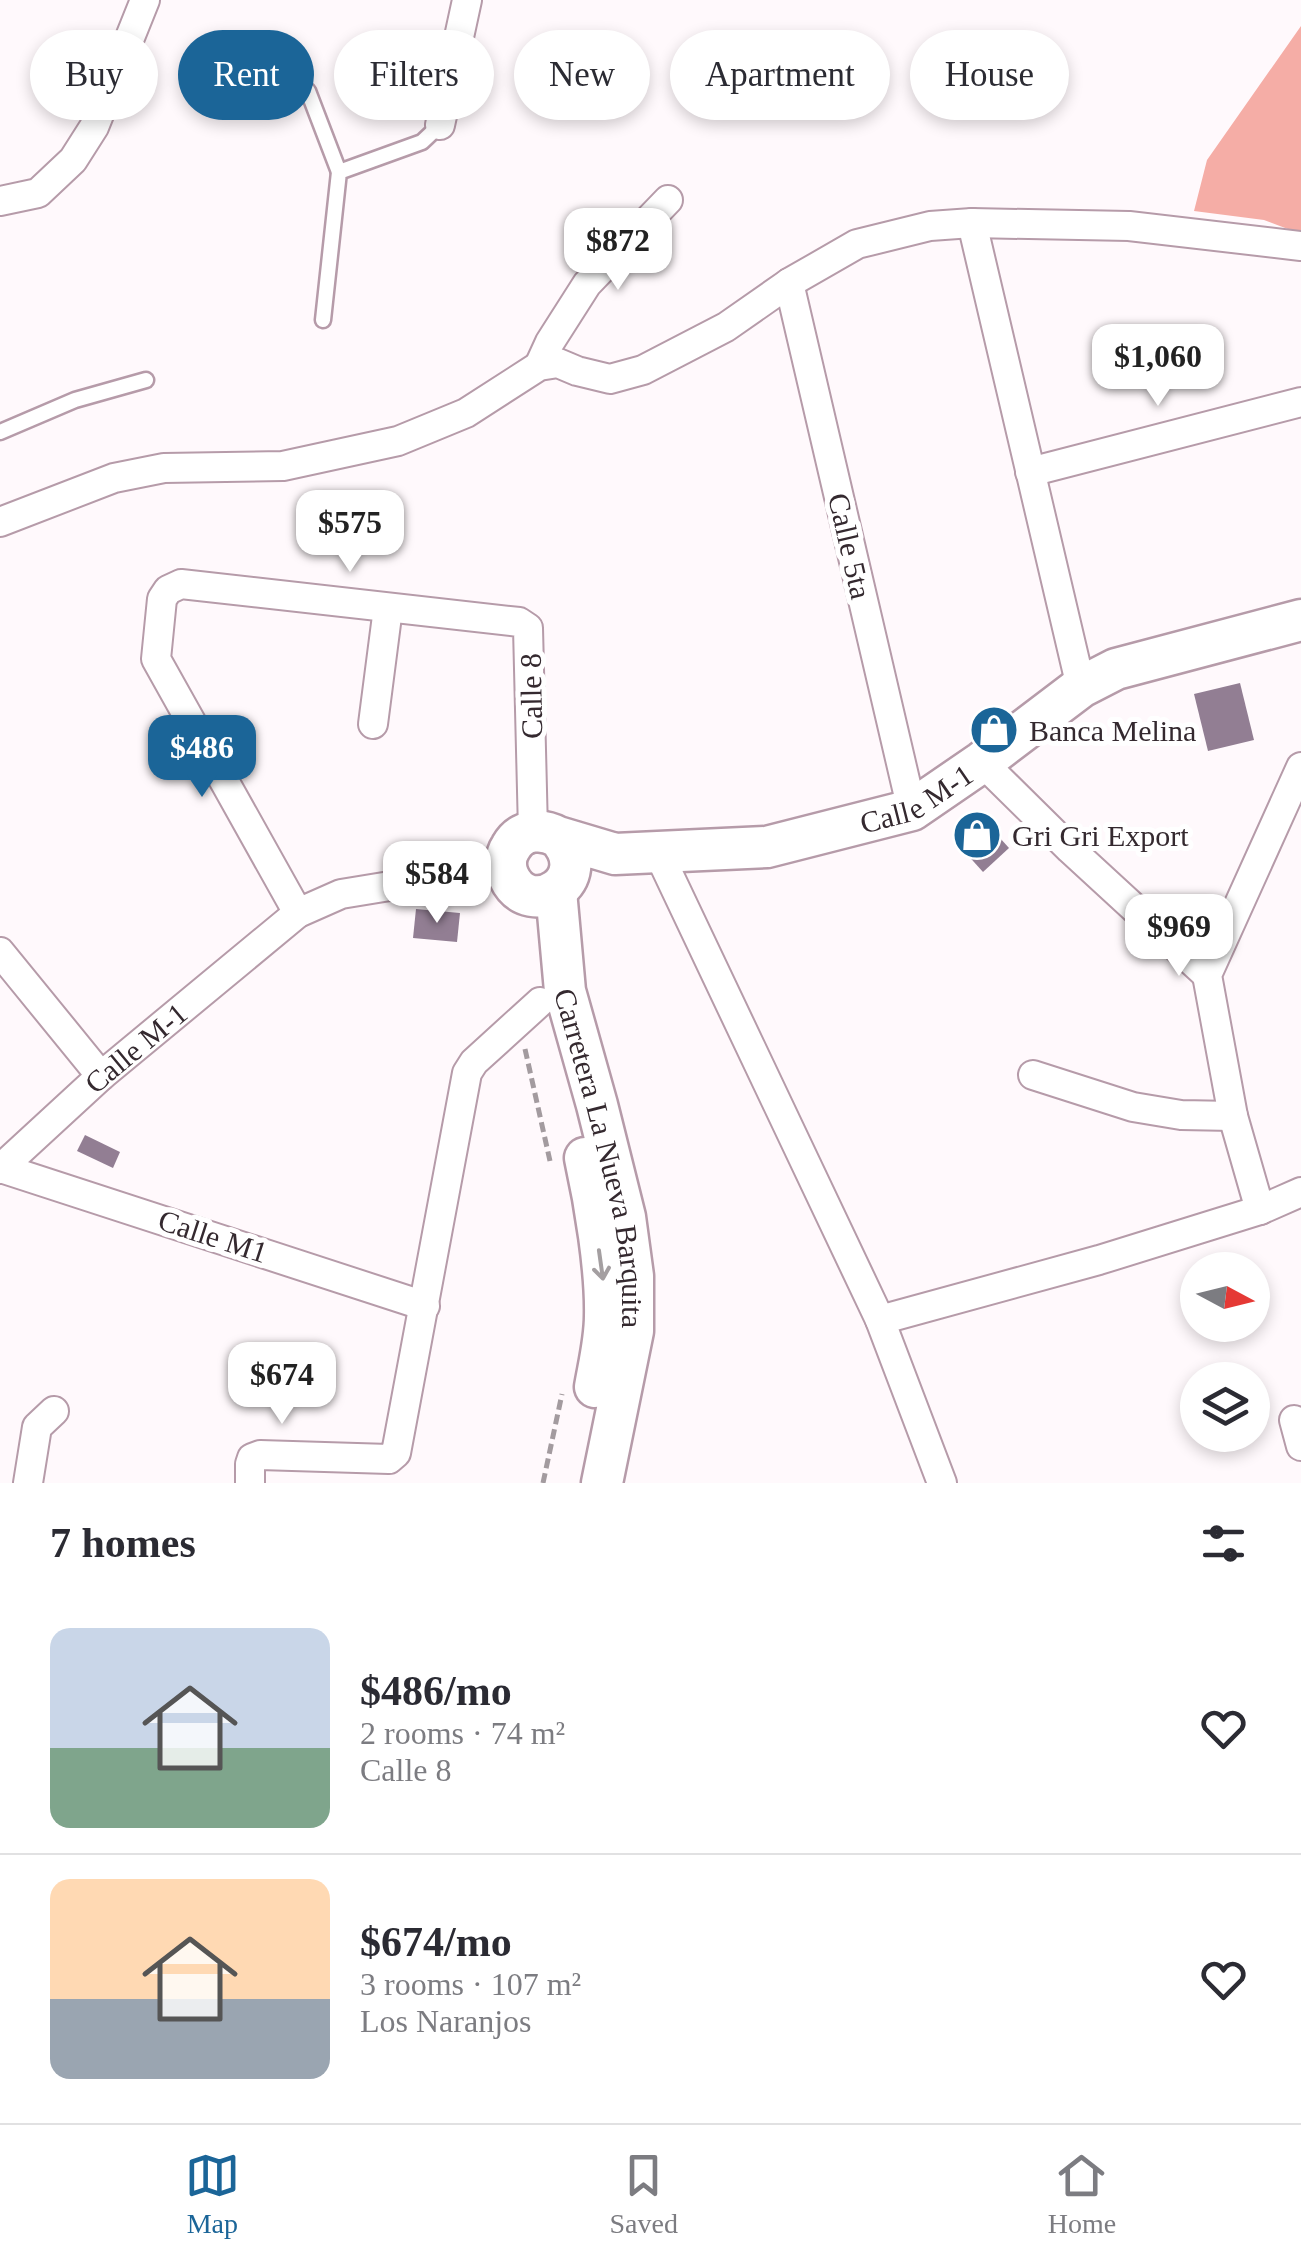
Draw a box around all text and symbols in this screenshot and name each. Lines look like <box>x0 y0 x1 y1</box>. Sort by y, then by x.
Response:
chip: Buy <box>30 30 158 120</box>
chip: Rent <box>178 30 314 120</box>
chip: Filters <box>334 30 494 120</box>
chip: New <box>514 30 650 120</box>
chip: Apartment <box>670 30 890 120</box>
chip: House <box>910 30 1069 120</box>
pin: $872 <box>559 208 677 293</box>
text: $872 <box>586 222 650 258</box>
pin: $1,060 <box>1077 324 1239 409</box>
text: $1,060 <box>1114 338 1202 374</box>
pin: $575 <box>291 490 409 575</box>
street label: Calle 5ta <box>822 490 878 602</box>
text: $575 <box>318 504 382 540</box>
street label: Calle 8 <box>514 653 548 739</box>
shop icon: Banca Melina <box>968 704 1020 756</box>
place label: Banca Melina <box>1029 714 1196 747</box>
pin: $486 <box>143 715 261 800</box>
text: $486 <box>170 729 234 765</box>
street label: Calle M-1 <box>856 757 979 839</box>
shop icon: Gri Gri Export <box>951 809 1003 861</box>
place label: Gri Gri Export <box>1012 819 1189 852</box>
pin: $584 <box>378 841 496 926</box>
text: $584 <box>405 855 469 891</box>
pin: $969 <box>1120 894 1238 979</box>
text: $969 <box>1147 908 1211 944</box>
street label: Carretera La Nueva Barquita <box>549 984 650 1328</box>
street label: Calle M-1 <box>78 996 193 1099</box>
street label: Calle M1 <box>154 1203 272 1269</box>
one-way arrow <box>593 1248 611 1280</box>
north arrow <box>1180 1252 1270 1342</box>
map controls <box>1180 1252 1270 1452</box>
pin: $674 <box>223 1342 341 1427</box>
text: $674 <box>250 1356 314 1392</box>
button: layers <box>1180 1362 1270 1452</box>
icon: filters <box>1196 1516 1251 1571</box>
text: 7 homes <box>50 1520 196 1566</box>
icon: home <box>130 1668 250 1788</box>
text: $486/mo <box>360 1668 512 1714</box>
icon: heart <box>1196 1701 1251 1756</box>
text: 2 rooms · 74 m² <box>360 1715 565 1751</box>
text: Calle 8 <box>360 1752 452 1788</box>
icon: home <box>130 1919 250 2039</box>
text: $674/mo <box>360 1919 512 1965</box>
icon: heart <box>1196 1952 1251 2007</box>
text: 3 rooms · 107 m² <box>360 1966 581 2002</box>
text: Los Naranjos <box>360 2003 532 2039</box>
tab: Map <box>185 2148 240 2240</box>
tab: Saved <box>610 2148 678 2240</box>
tab: Home <box>1048 2148 1116 2240</box>

